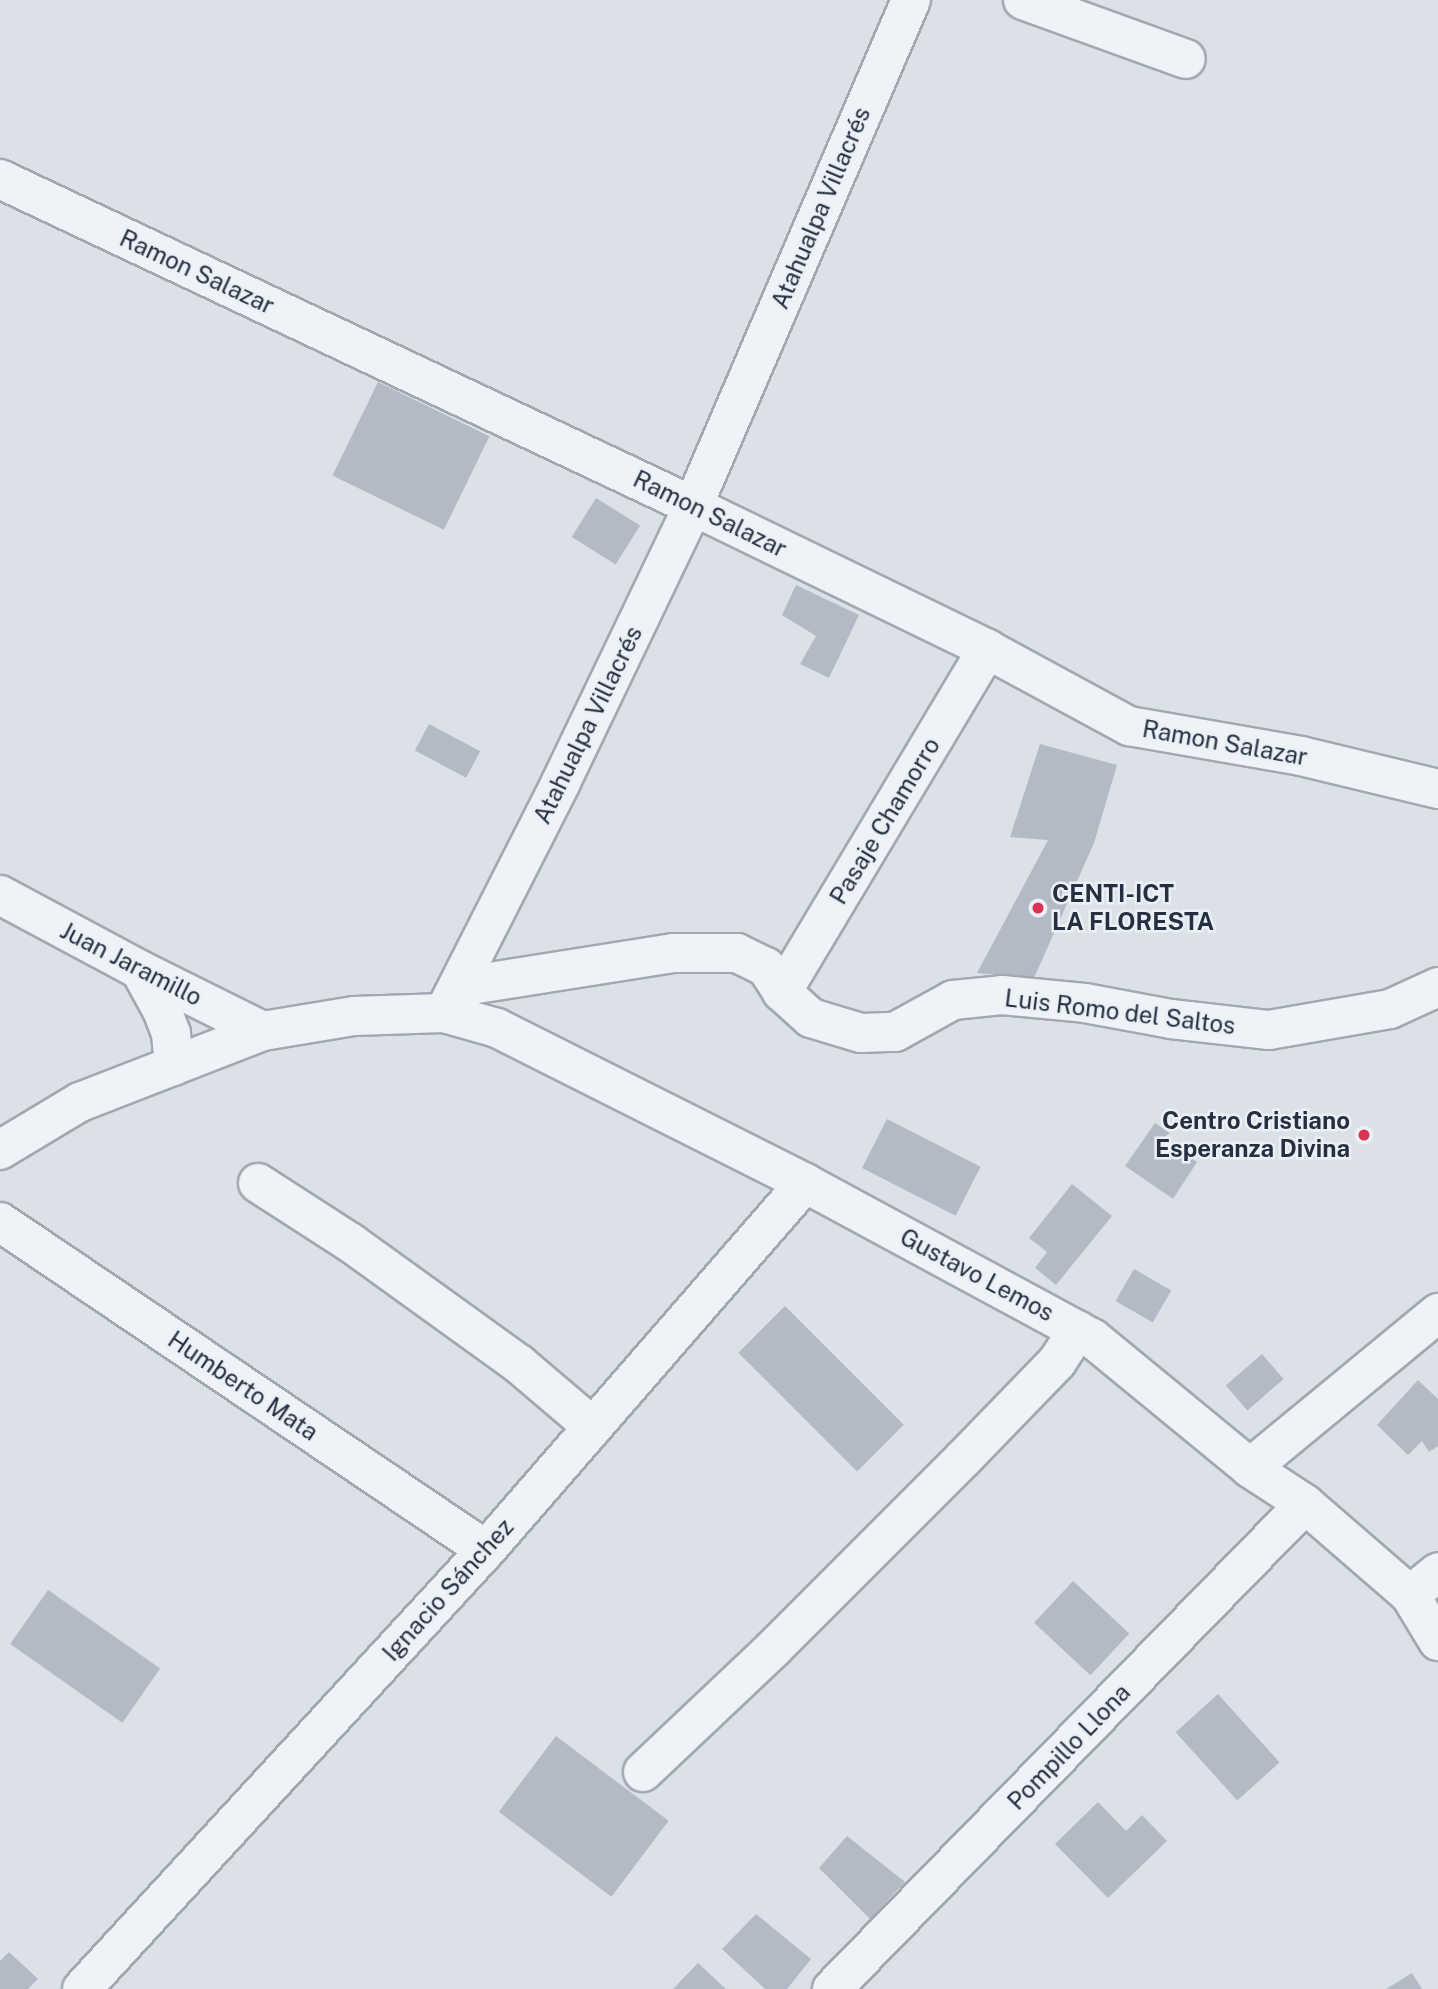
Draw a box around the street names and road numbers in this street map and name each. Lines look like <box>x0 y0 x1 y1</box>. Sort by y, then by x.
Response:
street label: Atahualpa Villacrés <box>765 103 877 313</box>
street label: Ramon Salazar <box>115 224 279 320</box>
street label: Ramon Salazar <box>629 464 791 564</box>
street label: Atahualpa Villacrés <box>527 621 649 829</box>
street label: Ramon Salazar <box>1140 714 1310 772</box>
street label: Pasaje Chamorro <box>824 732 946 910</box>
street label: Juan Jaramillo <box>55 916 207 1012</box>
street label: Luis Romo del Saltos <box>1003 984 1237 1040</box>
street label: Gustavo Lemos <box>895 1222 1059 1328</box>
street label: Humberto Mata <box>162 1325 324 1447</box>
street label: Ignacio Sánchez <box>377 1513 519 1667</box>
street label: Pompillo Llona <box>1002 1678 1136 1816</box>

